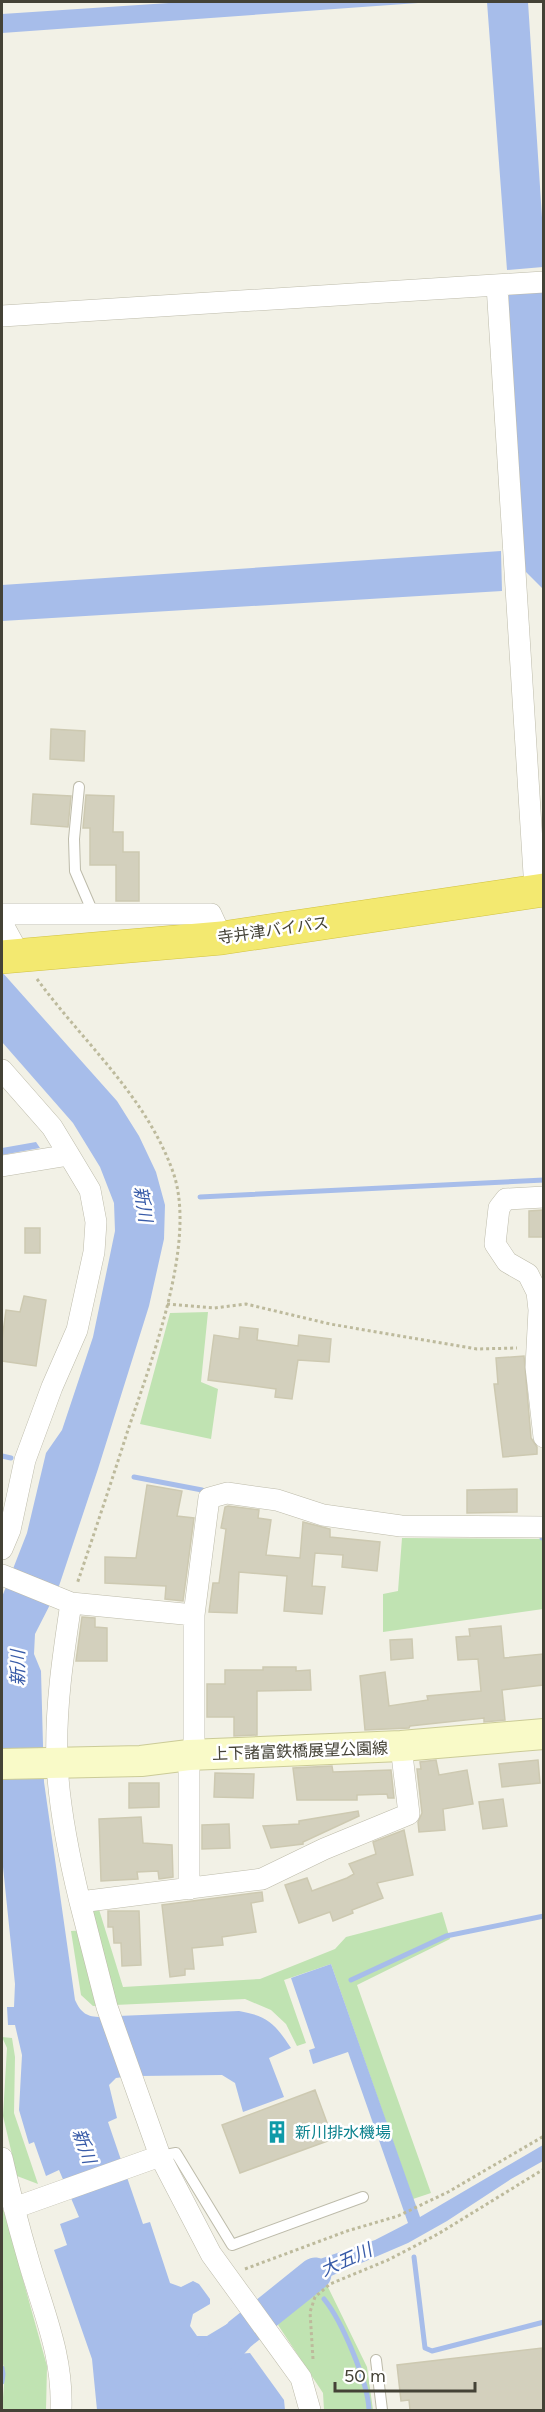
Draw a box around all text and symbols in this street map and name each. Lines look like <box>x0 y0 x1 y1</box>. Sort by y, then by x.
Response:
street label: 寺井津バイパス <box>216 913 330 947</box>
water label: 新川 <box>129 1185 157 1225</box>
water label: 新川 <box>7 1648 29 1686</box>
street label: 上下諸富鉄橋展望公園線 <box>212 1738 388 1764</box>
building icon: 新川排水機場 <box>264 2119 290 2145</box>
place label: 新川排水機場 <box>295 2123 391 2142</box>
water label: 新川 <box>68 2125 101 2169</box>
water label: 大五川 <box>317 2238 377 2281</box>
scale bar <box>335 2355 474 2393</box>
text: 50 m <box>344 2365 386 2387</box>

